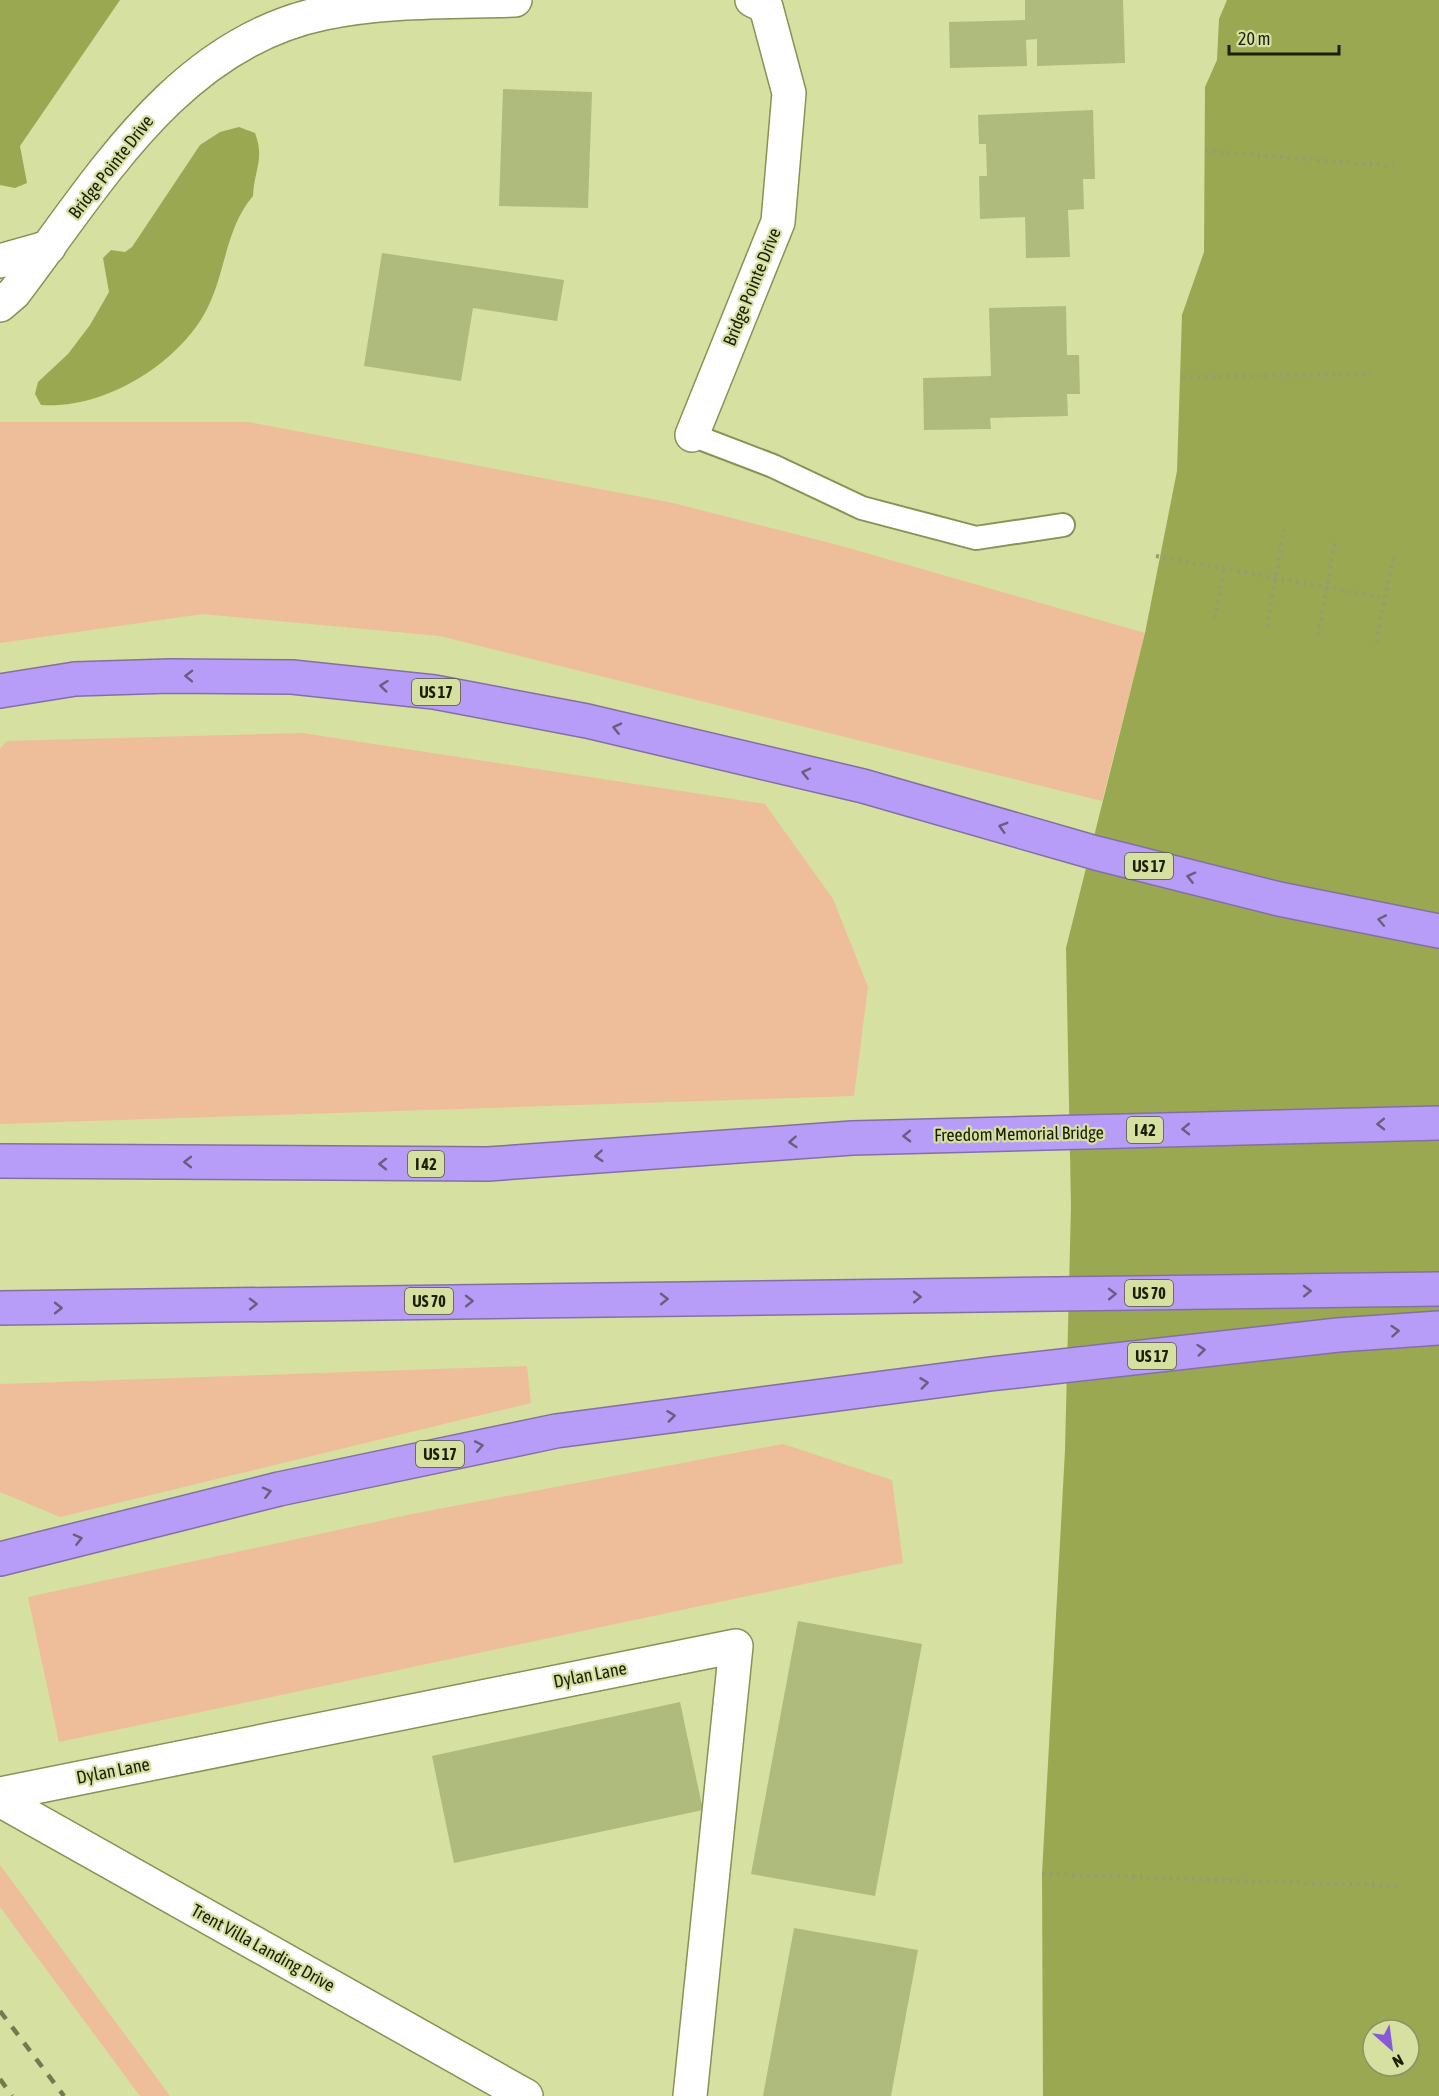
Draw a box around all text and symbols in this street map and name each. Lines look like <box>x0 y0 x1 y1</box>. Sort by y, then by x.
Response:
scale bar <box>1229 18 1338 56</box>
text: 20 m <box>1238 28 1270 49</box>
street label: Bridge Pointe Drive <box>64 111 157 222</box>
street label: Bridge Pointe Drive <box>718 225 785 349</box>
one-way arrow <box>185 670 194 682</box>
road number: US 17 <box>412 679 460 705</box>
one-way arrow <box>379 680 388 693</box>
one-way arrow <box>612 723 622 736</box>
one-way arrow <box>802 767 812 780</box>
one-way arrow <box>998 821 1008 834</box>
road number: US 17 <box>1125 853 1173 879</box>
one-way arrow <box>1187 872 1197 884</box>
one-way arrow <box>1377 914 1387 927</box>
road number: I 42 <box>1127 1117 1163 1143</box>
one-way arrow <box>1376 1118 1385 1131</box>
street label: Freedom Memorial Bridge <box>934 1122 1104 1145</box>
one-way arrow <box>1181 1123 1190 1136</box>
one-way arrow <box>902 1130 911 1143</box>
one-way arrow <box>789 1135 798 1148</box>
one-way arrow <box>594 1149 603 1162</box>
road number: I 42 <box>408 1151 444 1177</box>
one-way arrow <box>184 1156 193 1168</box>
one-way arrow <box>379 1157 388 1170</box>
road number: US 70 <box>1125 1280 1173 1306</box>
one-way arrow <box>1302 1285 1311 1297</box>
road number: US 70 <box>405 1288 453 1314</box>
one-way arrow <box>1107 1288 1116 1300</box>
one-way arrow <box>912 1291 921 1303</box>
one-way arrow <box>660 1293 669 1305</box>
one-way arrow <box>465 1295 474 1307</box>
one-way arrow <box>249 1298 258 1310</box>
one-way arrow <box>54 1302 63 1314</box>
one-way arrow <box>1390 1325 1399 1338</box>
road number: US 17 <box>1128 1343 1176 1369</box>
one-way arrow <box>1196 1344 1206 1357</box>
one-way arrow <box>919 1377 928 1390</box>
one-way arrow <box>666 1410 676 1422</box>
one-way arrow <box>473 1440 483 1453</box>
road number: US 17 <box>416 1441 464 1467</box>
one-way arrow <box>262 1487 272 1500</box>
one-way arrow <box>73 1534 83 1547</box>
street label: Dylan Lane <box>552 1657 628 1692</box>
street label: Dylan Lane <box>75 1753 151 1788</box>
street label: Trent Villa Landing Drive <box>188 1899 339 1996</box>
north arrow <box>1361 2018 1421 2078</box>
text: N <box>1390 2051 1406 2071</box>

